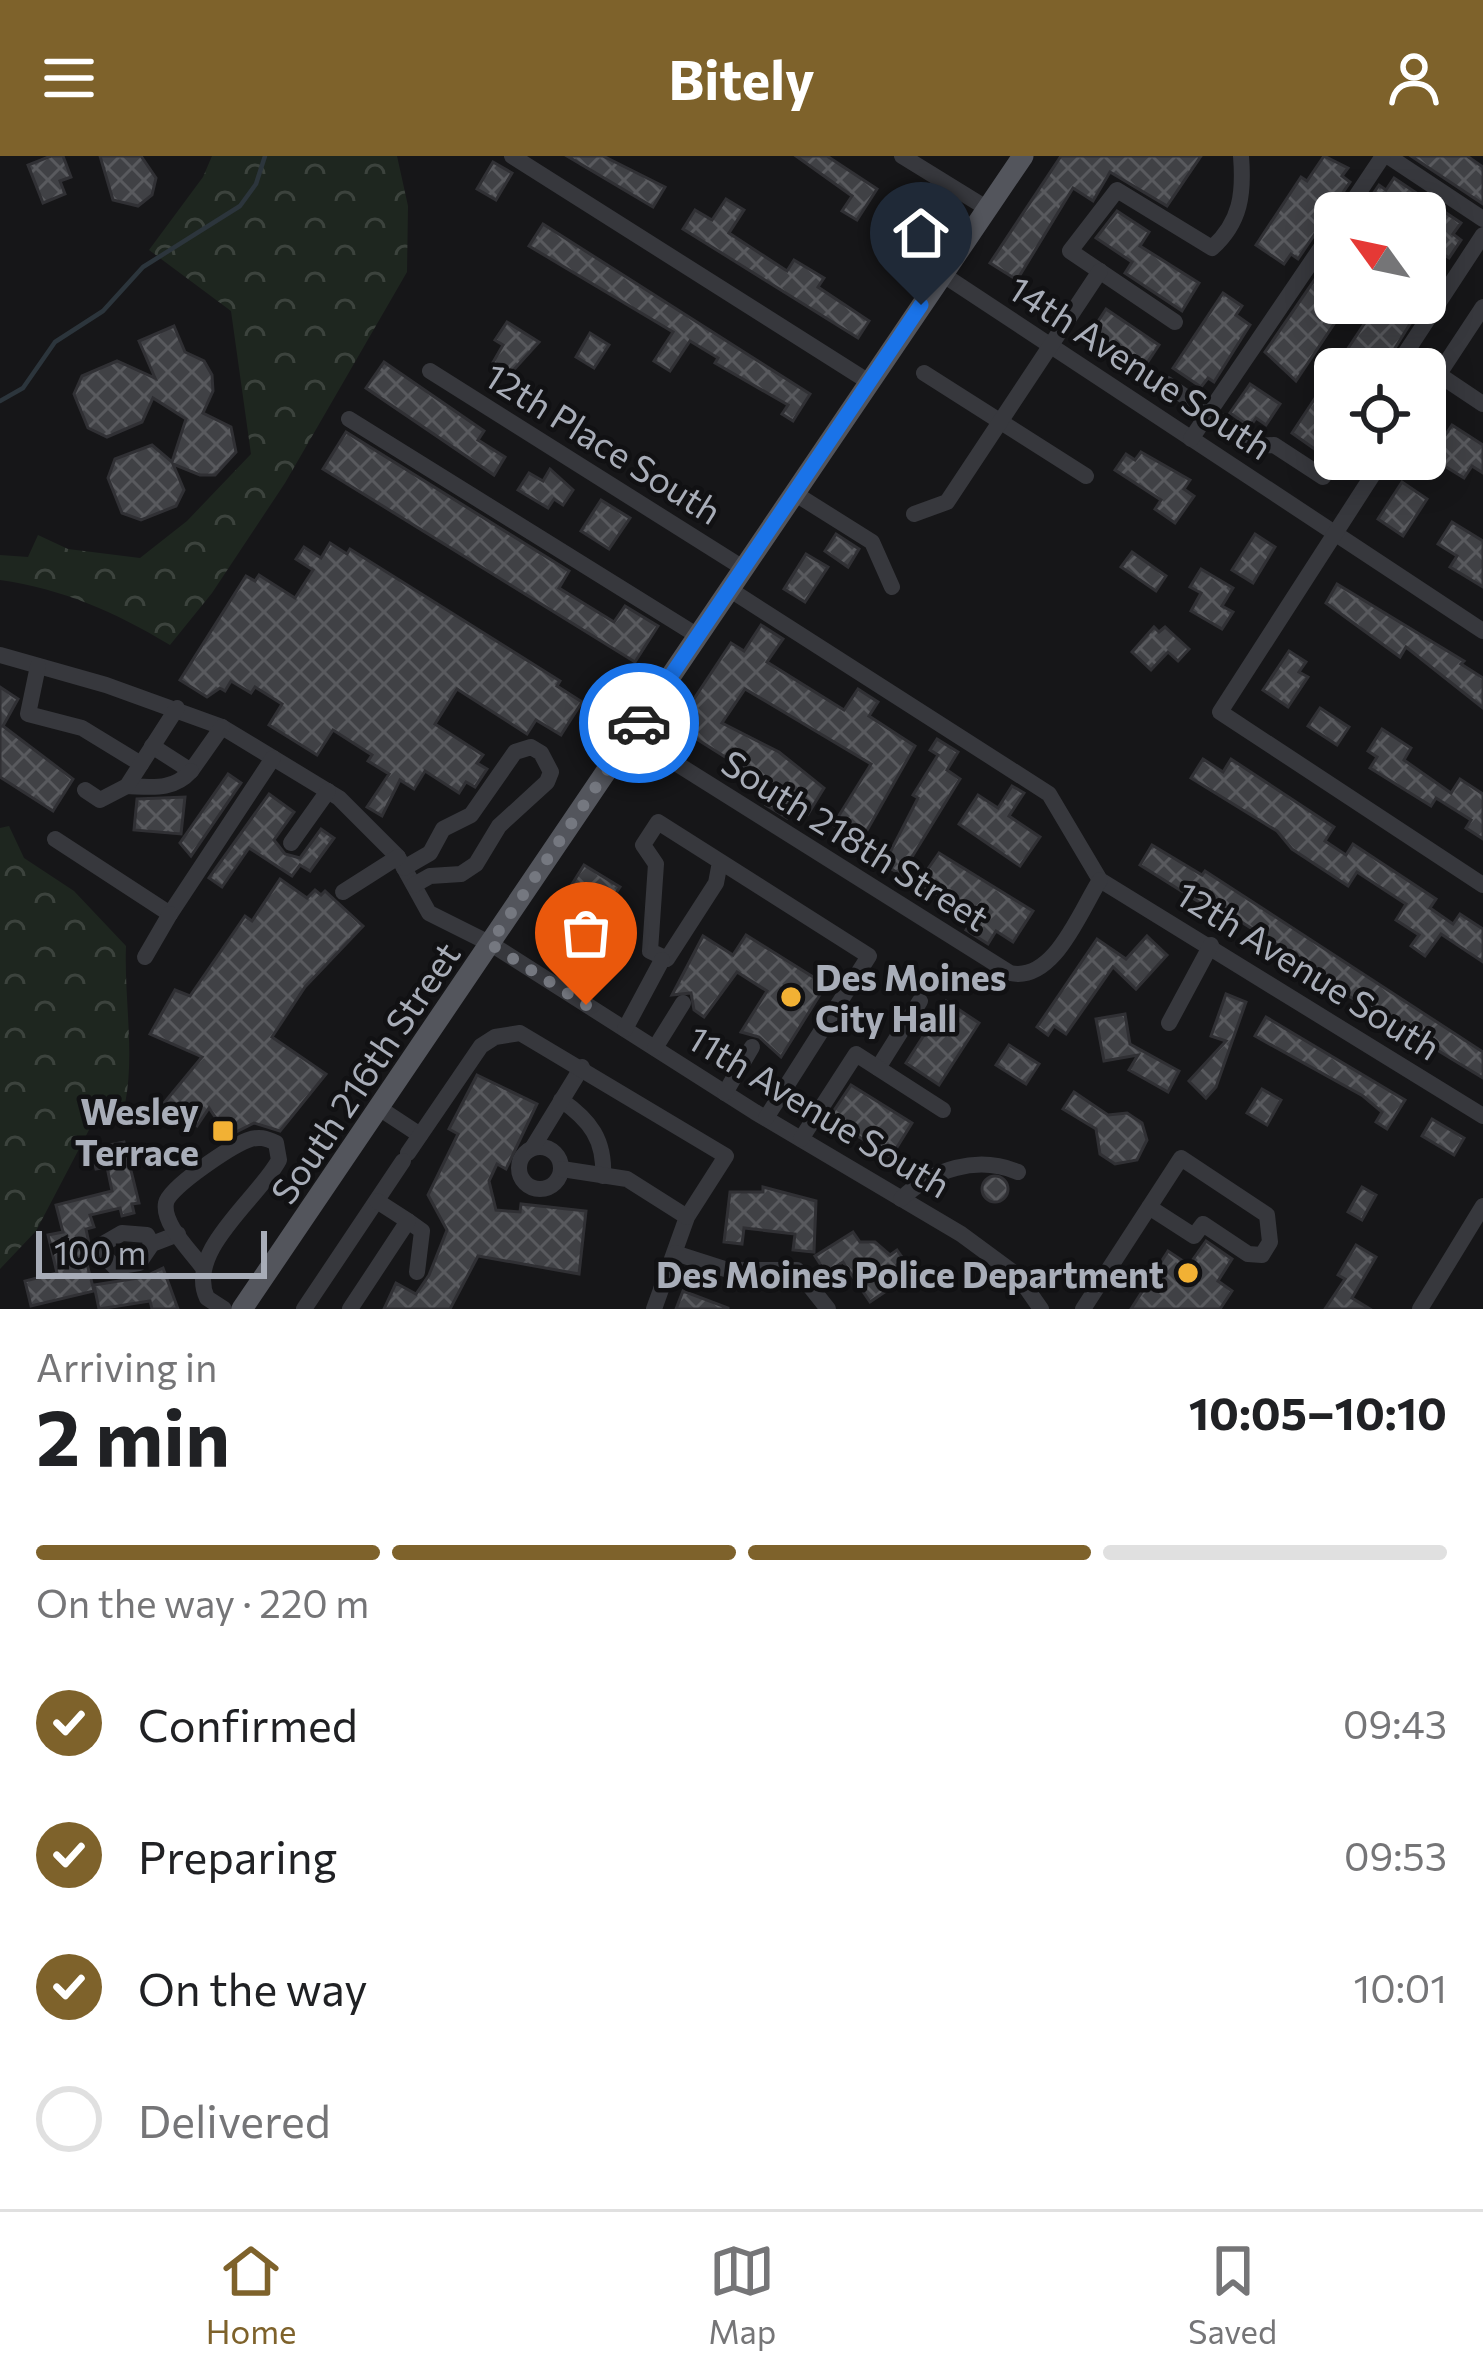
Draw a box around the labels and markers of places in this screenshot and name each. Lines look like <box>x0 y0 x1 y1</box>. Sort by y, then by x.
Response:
pin <box>870 182 972 305</box>
pin <box>535 882 637 1005</box>
place label: Des Moines City Hall <box>815 954 1007 1039</box>
marker: Des Moines City Hall <box>778 984 804 1010</box>
place label: Wesley Terrace <box>75 1088 199 1173</box>
marker: Wesley Terrace <box>210 1118 236 1144</box>
place label: Des Moines Police Department <box>656 1251 1164 1295</box>
marker: Des Moines Police Department <box>1175 1260 1201 1286</box>

